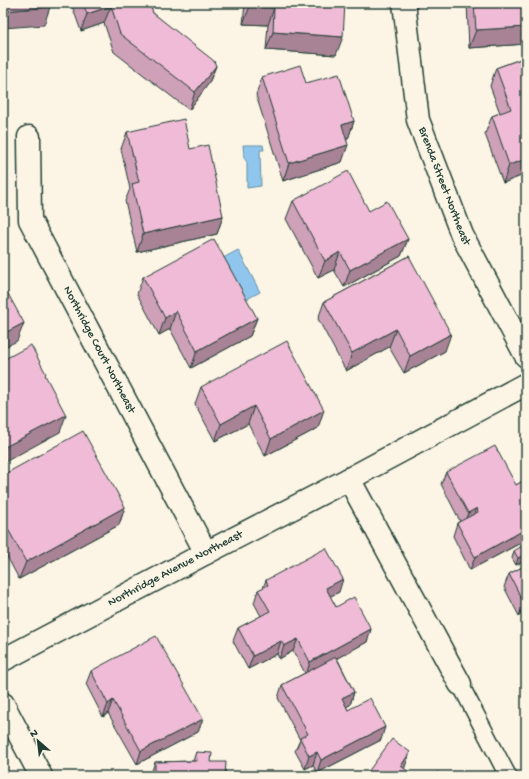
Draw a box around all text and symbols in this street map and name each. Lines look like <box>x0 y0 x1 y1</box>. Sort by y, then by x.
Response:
street label: Brenda Street Northeast <box>414 124 474 249</box>
street label: Northridge Court Northeast <box>59 284 139 417</box>
street label: Northridge Avenue Northeast <box>106 528 246 610</box>
north arrow <box>18 721 58 761</box>
text: N <box>28 727 40 741</box>

